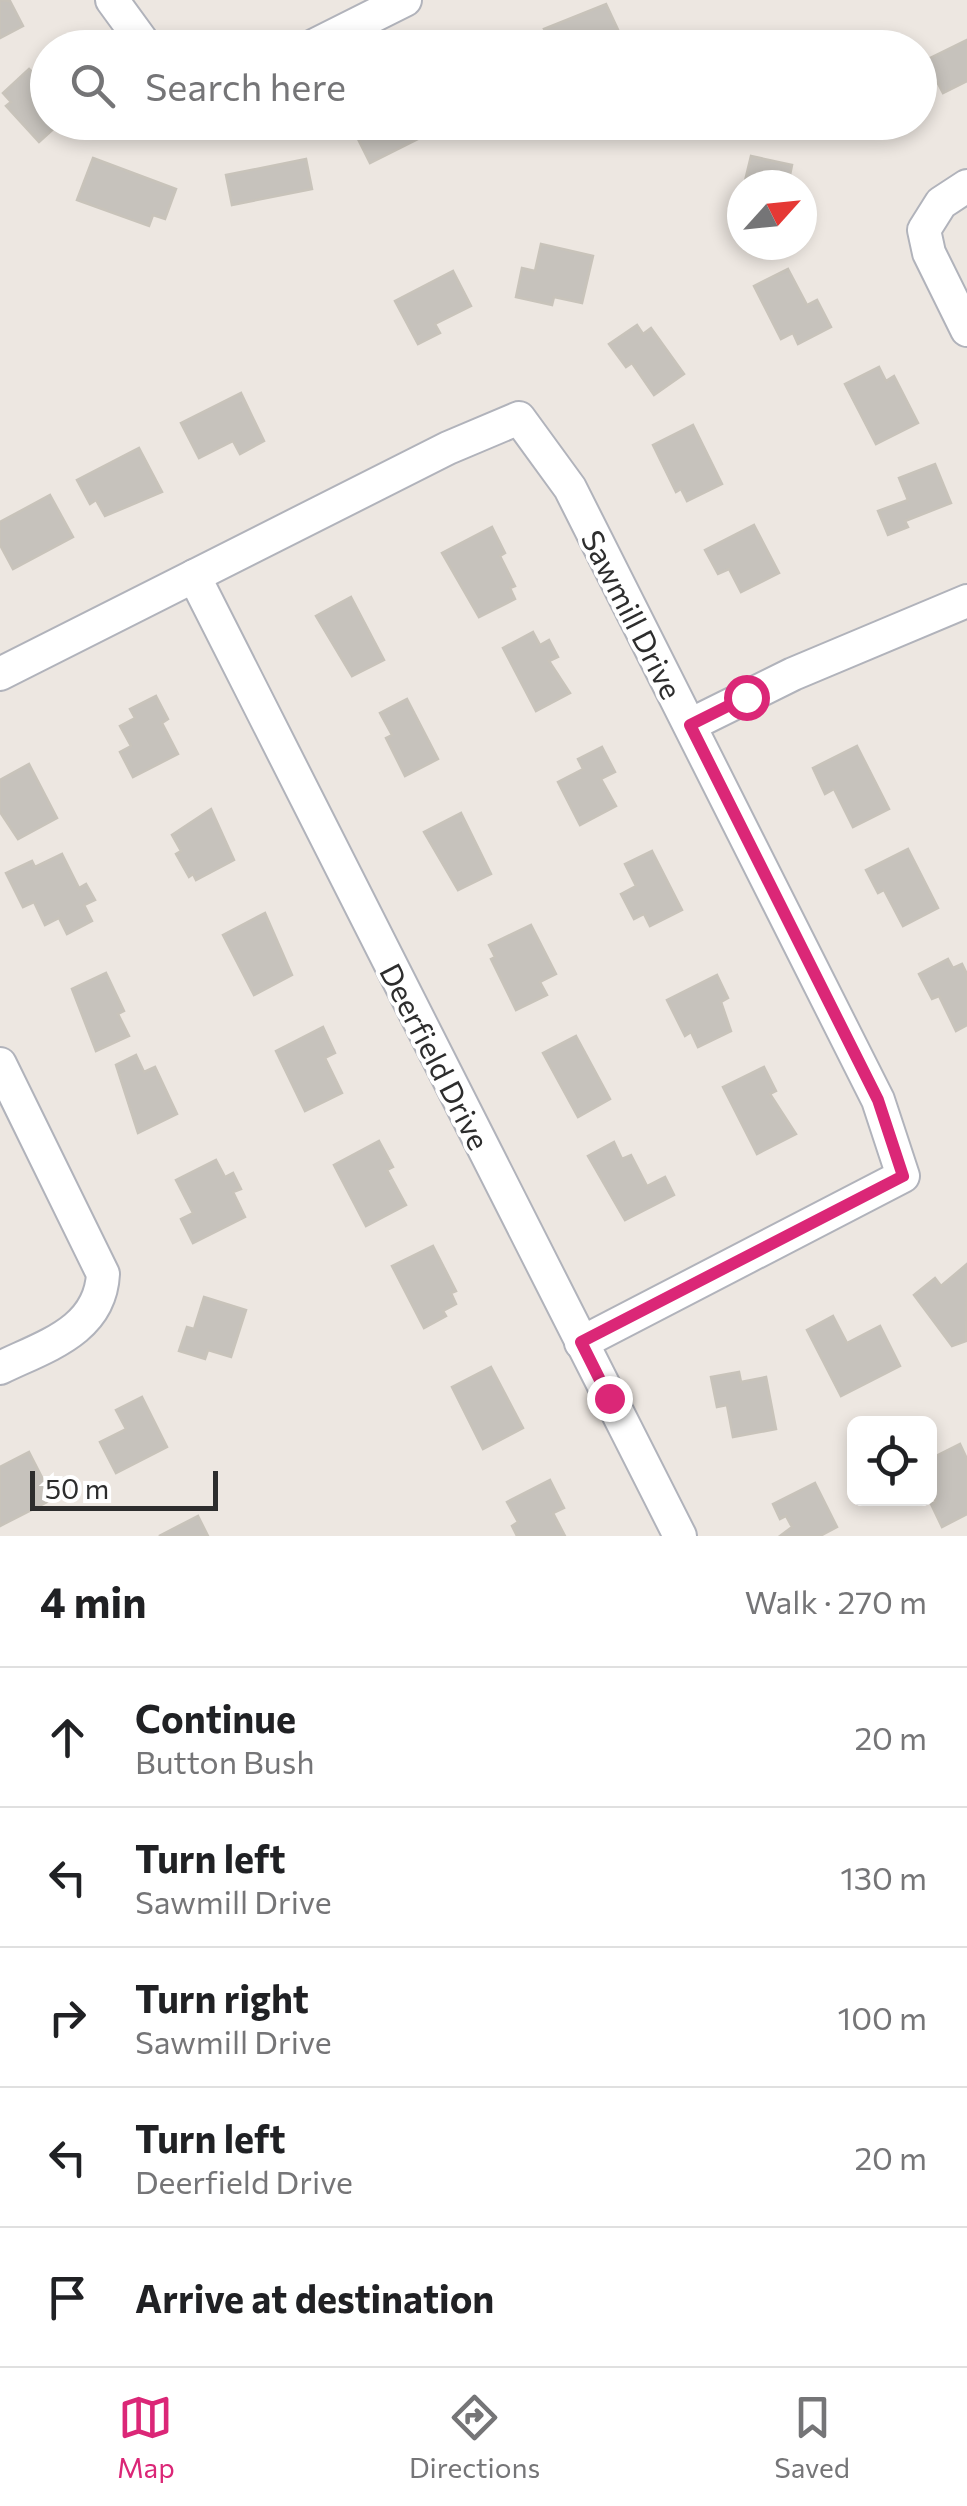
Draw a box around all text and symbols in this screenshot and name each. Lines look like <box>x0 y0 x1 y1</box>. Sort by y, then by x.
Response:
search box <box>30 30 937 140</box>
icon: search <box>65 58 120 113</box>
text: Search here <box>145 62 346 109</box>
north arrow <box>727 170 817 260</box>
street label: Sawmill Drive <box>575 523 691 705</box>
route start <box>724 675 770 721</box>
street label: Deerfield Drive <box>373 957 499 1155</box>
route end <box>587 1376 633 1422</box>
map controls <box>847 1416 937 1506</box>
button: locate <box>847 1416 937 1506</box>
scale bar <box>30 1466 218 1510</box>
text: 50 m <box>45 1471 109 1505</box>
text: 4 min <box>40 1575 146 1627</box>
text: Walk · 270 m <box>745 1581 927 1621</box>
text: Continue <box>135 1694 296 1741</box>
icon: ahead <box>40 1710 95 1765</box>
text: 20 m <box>854 1717 927 1757</box>
text: Button Bush <box>135 1741 315 1781</box>
text: Turn left <box>135 1834 286 1881</box>
icon: left <box>40 1850 95 1905</box>
text: 130 m <box>840 1857 927 1897</box>
text: Sawmill Drive <box>135 1881 332 1921</box>
text: Turn right <box>135 1974 309 2021</box>
icon: right <box>40 1990 95 2045</box>
text: 100 m <box>838 1997 927 2037</box>
text: Sawmill Drive <box>135 2021 332 2061</box>
text: Turn left <box>135 2114 286 2161</box>
icon: left <box>40 2130 95 2185</box>
text: 20 m <box>854 2137 927 2177</box>
text: Deerfield Drive <box>135 2161 353 2201</box>
icon: arrive <box>40 2270 95 2325</box>
text: Arrive at destination <box>135 2274 494 2321</box>
tab: Map <box>117 2390 175 2484</box>
tab: Directions <box>409 2390 540 2484</box>
tab: Saved <box>774 2390 850 2484</box>

